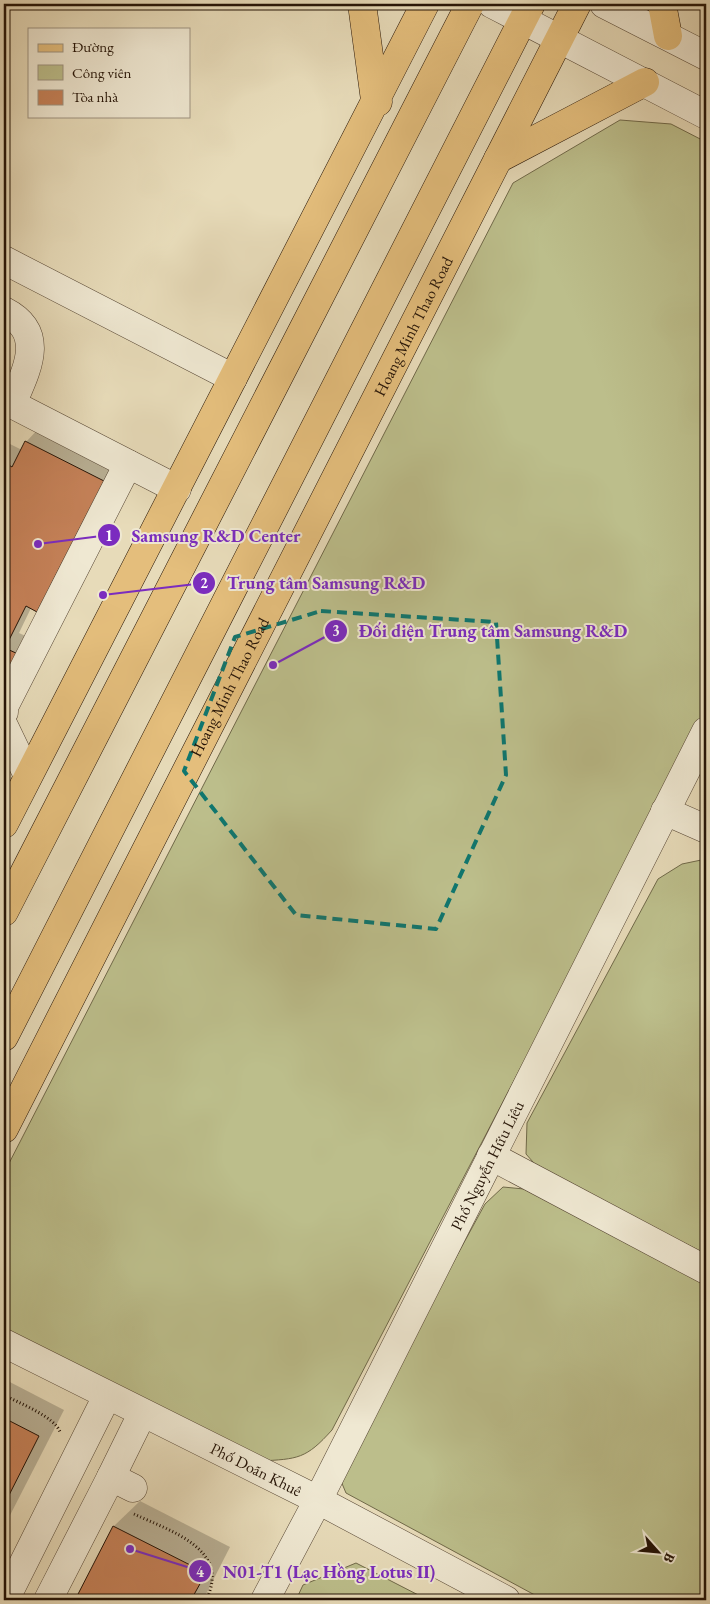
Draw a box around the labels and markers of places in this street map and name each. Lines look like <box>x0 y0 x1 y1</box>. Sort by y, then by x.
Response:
callout: Samsung R&D Center <box>96 519 310 552</box>
callout: Trung tâm Samsung R&D <box>191 566 435 599</box>
callout: Đối diện Trung tâm Samsung R&D <box>324 614 637 647</box>
callout: N01-T1 (Lạc Hồng Lotus II) <box>187 1555 445 1588</box>

